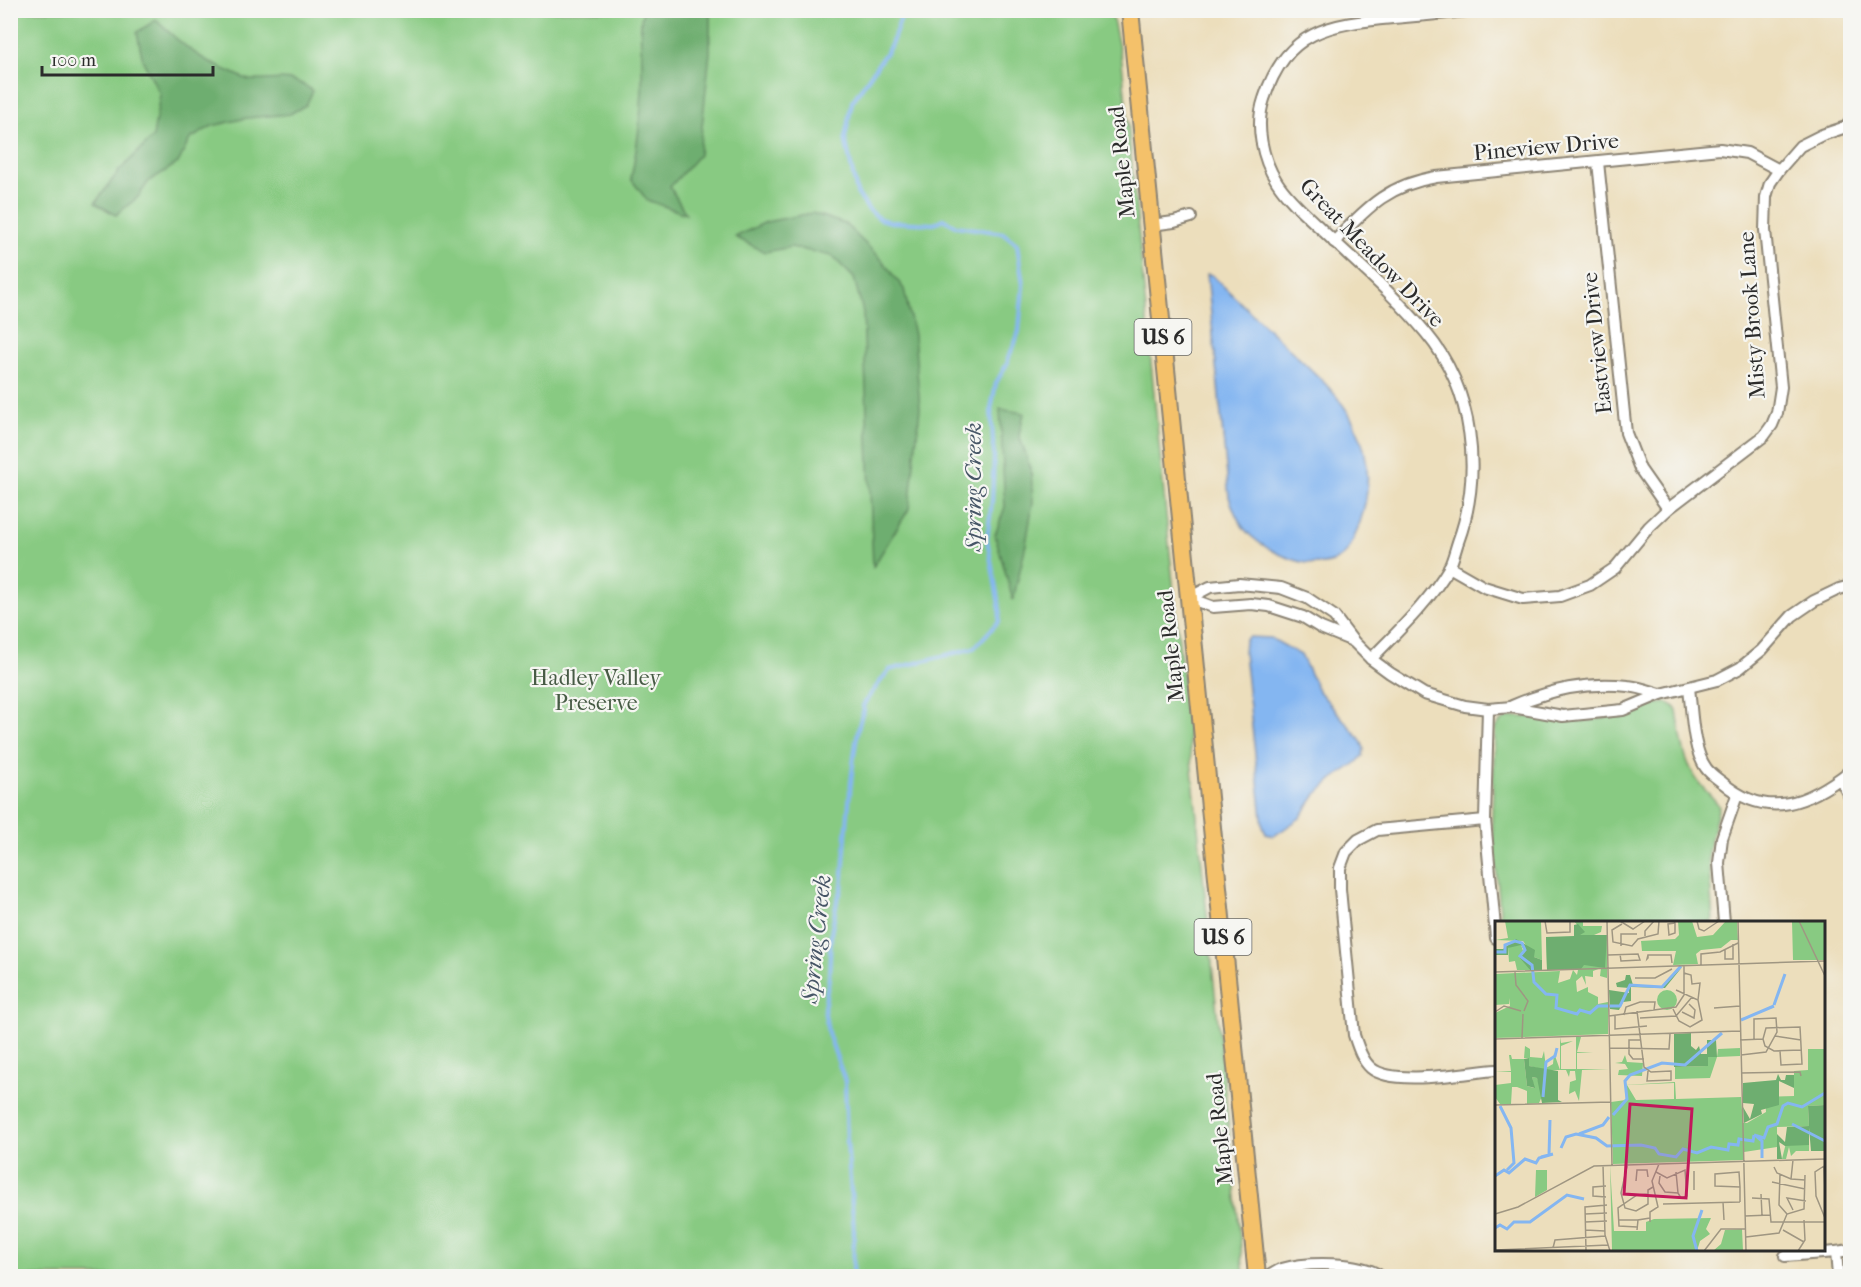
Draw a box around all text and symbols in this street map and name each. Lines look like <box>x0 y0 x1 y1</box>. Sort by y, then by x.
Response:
scale bar <box>42 39 213 77</box>
text: 100 m <box>51 50 96 71</box>
street label: Maple Road <box>1103 104 1141 219</box>
street label: Pineview Drive <box>1472 128 1620 166</box>
street label: Great Meadow Drive <box>1294 173 1450 333</box>
street label: Misty Brook Lane <box>1733 230 1771 400</box>
street label: Eastview Drive <box>1577 271 1617 415</box>
road number: US 6 <box>1134 319 1192 355</box>
water label: Spring Creek <box>959 423 987 552</box>
street label: Maple Road <box>1152 588 1190 703</box>
park label: Hadley Valley Preserve <box>531 665 662 716</box>
water label: Spring Creek <box>795 873 837 1006</box>
road number: US 6 <box>1194 919 1252 955</box>
inset map <box>1495 921 1825 1251</box>
street label: Maple Road <box>1201 1071 1239 1186</box>

